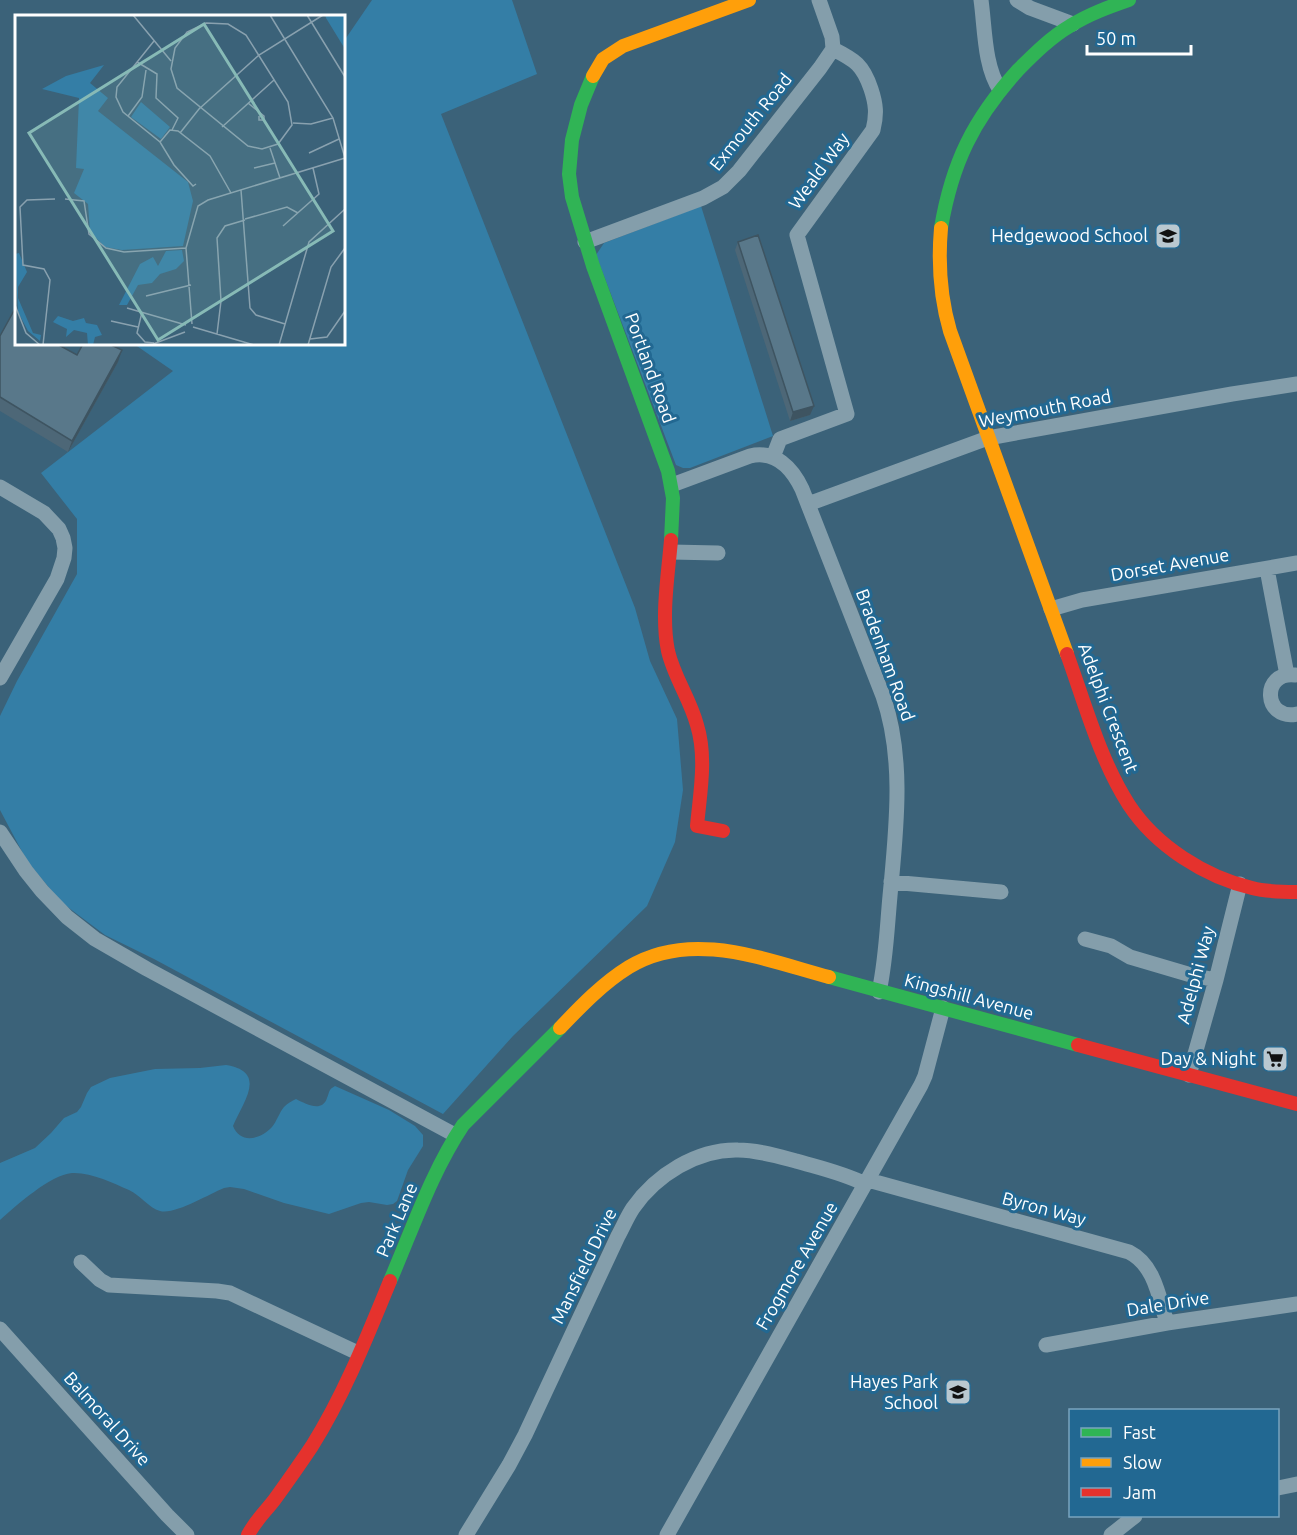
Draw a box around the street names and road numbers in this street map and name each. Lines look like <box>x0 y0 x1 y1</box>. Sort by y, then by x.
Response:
street label: Exmouth Road <box>705 69 795 174</box>
street label: Weald Way <box>784 128 853 212</box>
street label: Portland Road <box>622 310 680 425</box>
street label: Weymouth Road <box>977 385 1113 431</box>
street label: Dorset Avenue <box>1109 544 1230 584</box>
street label: Bradenham Road <box>853 586 919 723</box>
street label: Adelphi Crescent <box>1075 640 1143 775</box>
street label: Adelphi Way <box>1172 923 1218 1026</box>
street label: Kingshill Avenue <box>902 969 1036 1023</box>
street label: Park Lane <box>372 1180 421 1260</box>
street label: Byron Way <box>1000 1187 1089 1229</box>
street label: Frogmore Avenue <box>751 1198 841 1333</box>
street label: Mansfield Drive <box>546 1205 620 1327</box>
street label: Dale Drive <box>1125 1287 1211 1319</box>
street label: Balmoral Drive <box>61 1367 155 1469</box>

